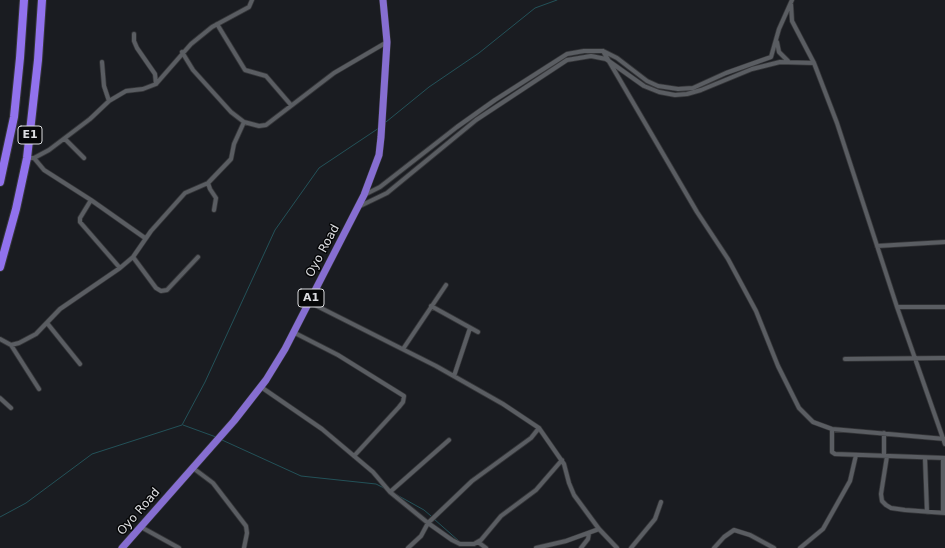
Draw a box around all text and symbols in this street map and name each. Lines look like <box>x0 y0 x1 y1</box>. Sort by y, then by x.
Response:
road number: E1 <box>18 126 42 144</box>
street label: Oyo Road <box>303 222 343 280</box>
road number: A1 <box>298 289 324 307</box>
street label: Oyo Road <box>115 485 163 539</box>

